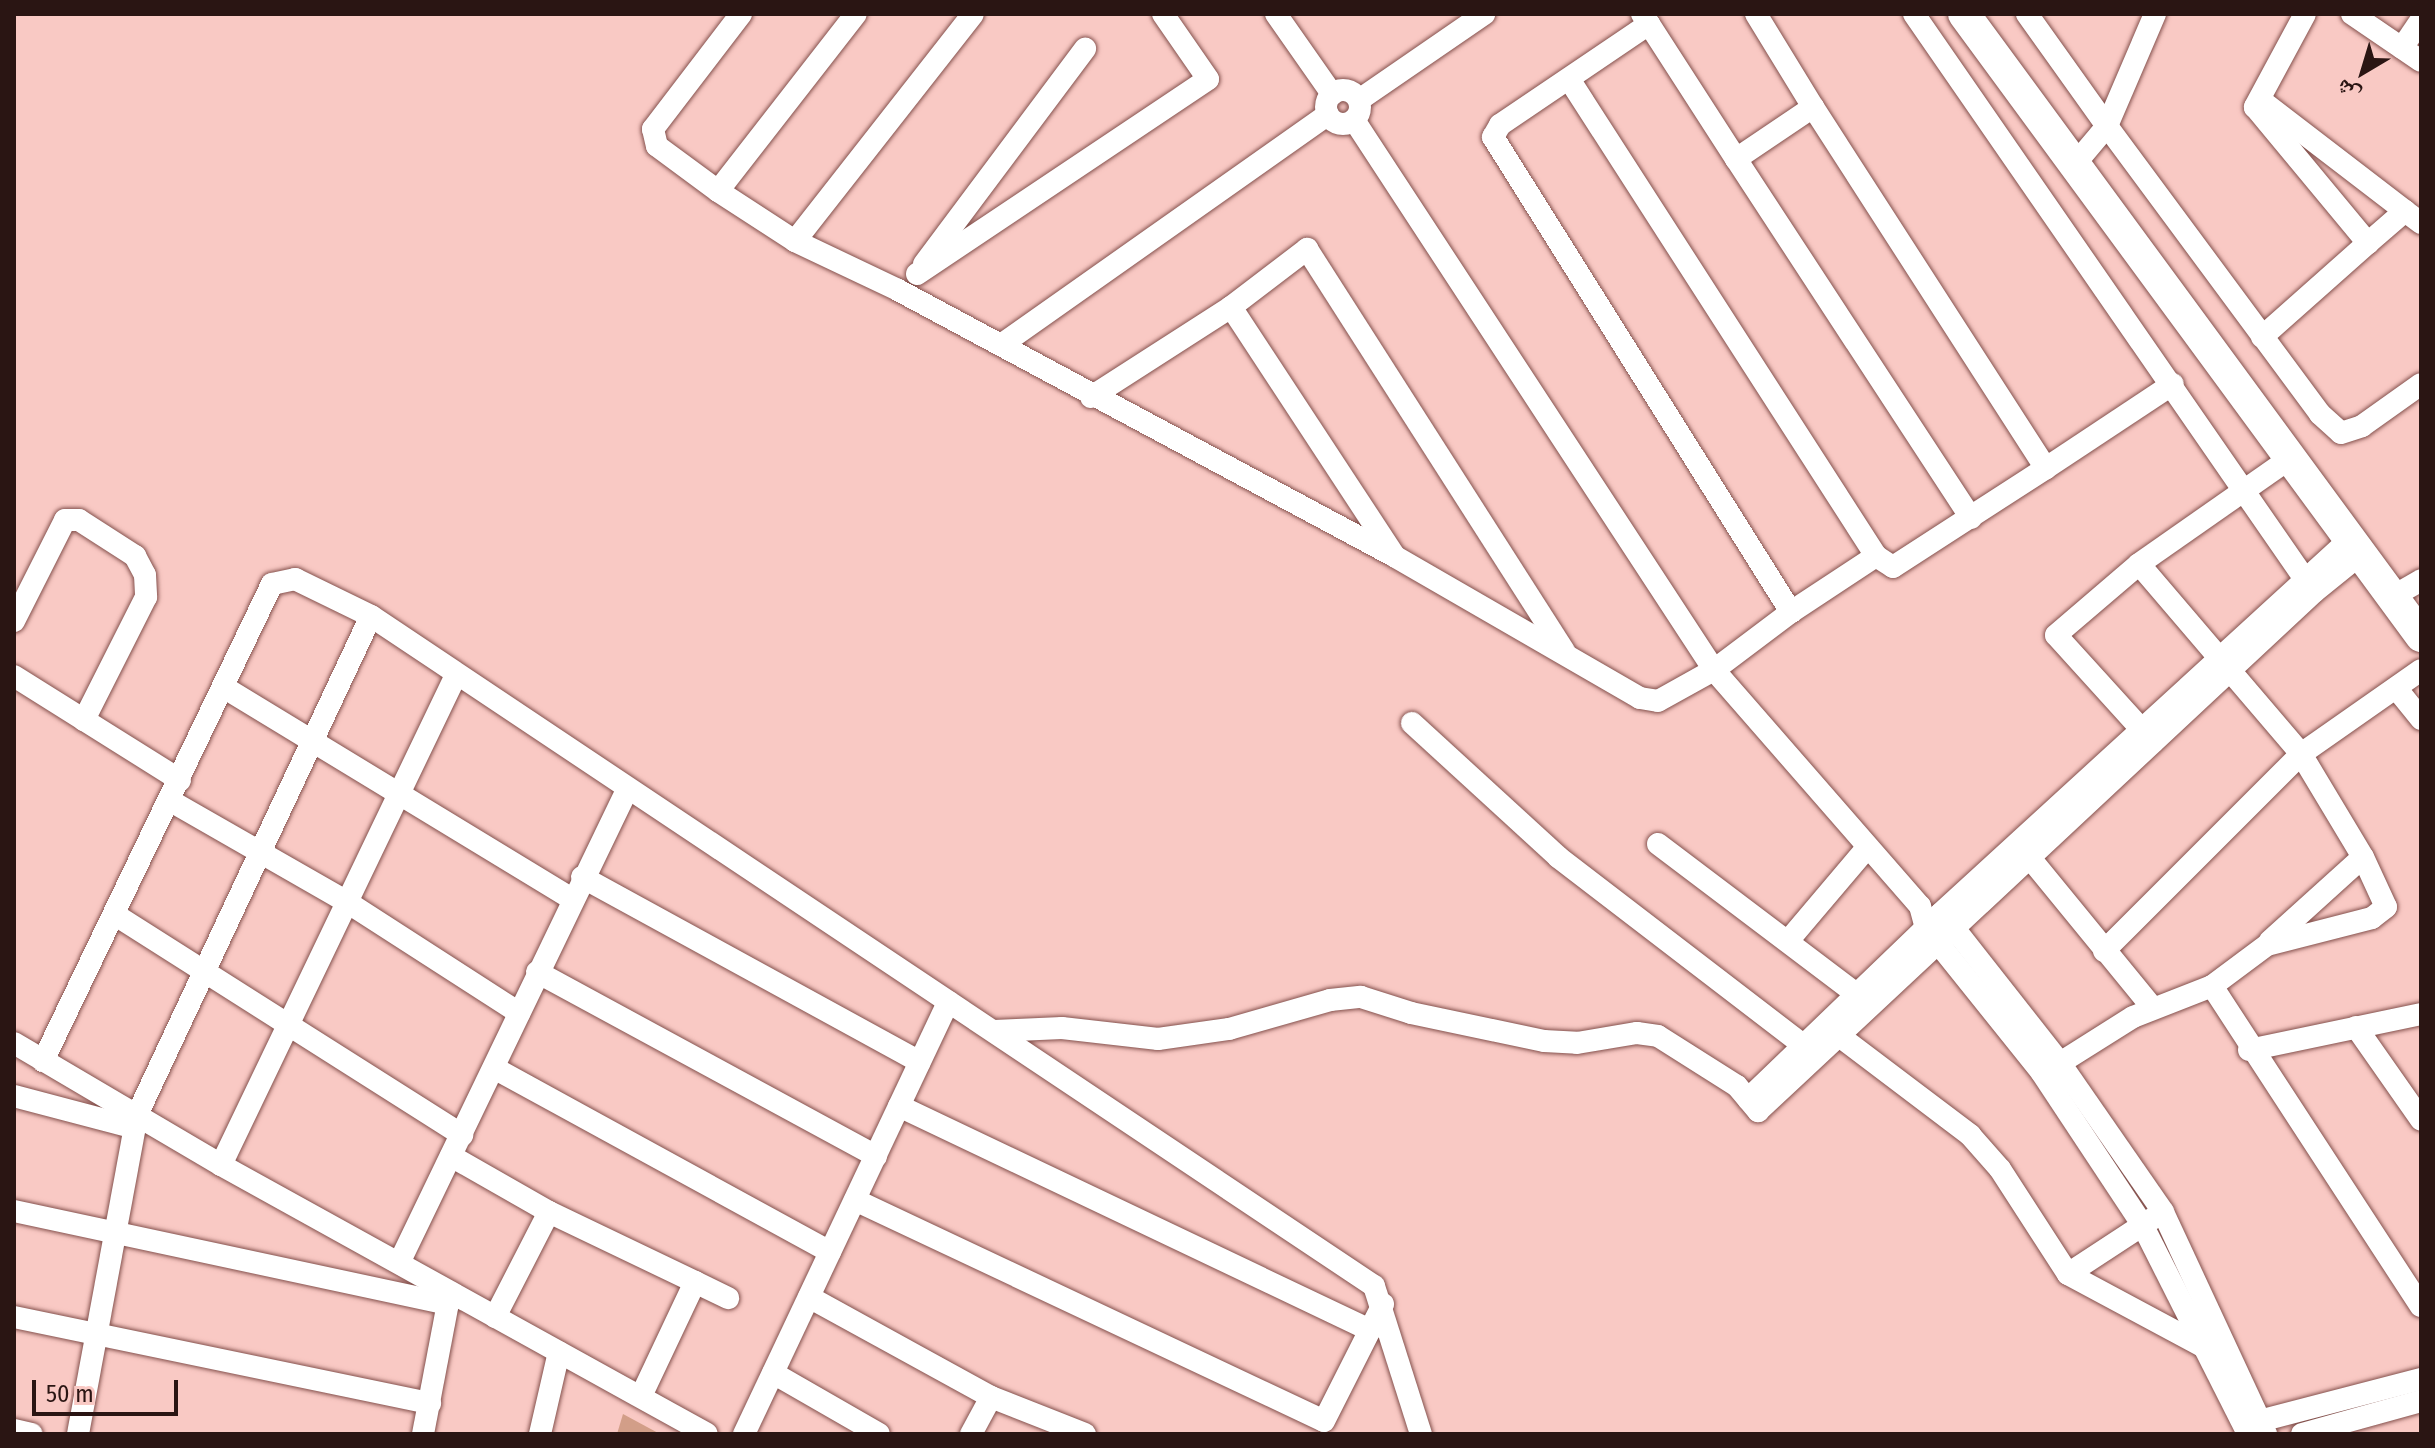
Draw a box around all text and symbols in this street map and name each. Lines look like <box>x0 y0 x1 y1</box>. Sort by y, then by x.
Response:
north arrow <box>2323 32 2403 112</box>
text: ش <box>2330 73 2365 109</box>
scale bar <box>36 1364 182 1414</box>
text: 50 m <box>46 1380 94 1408</box>

